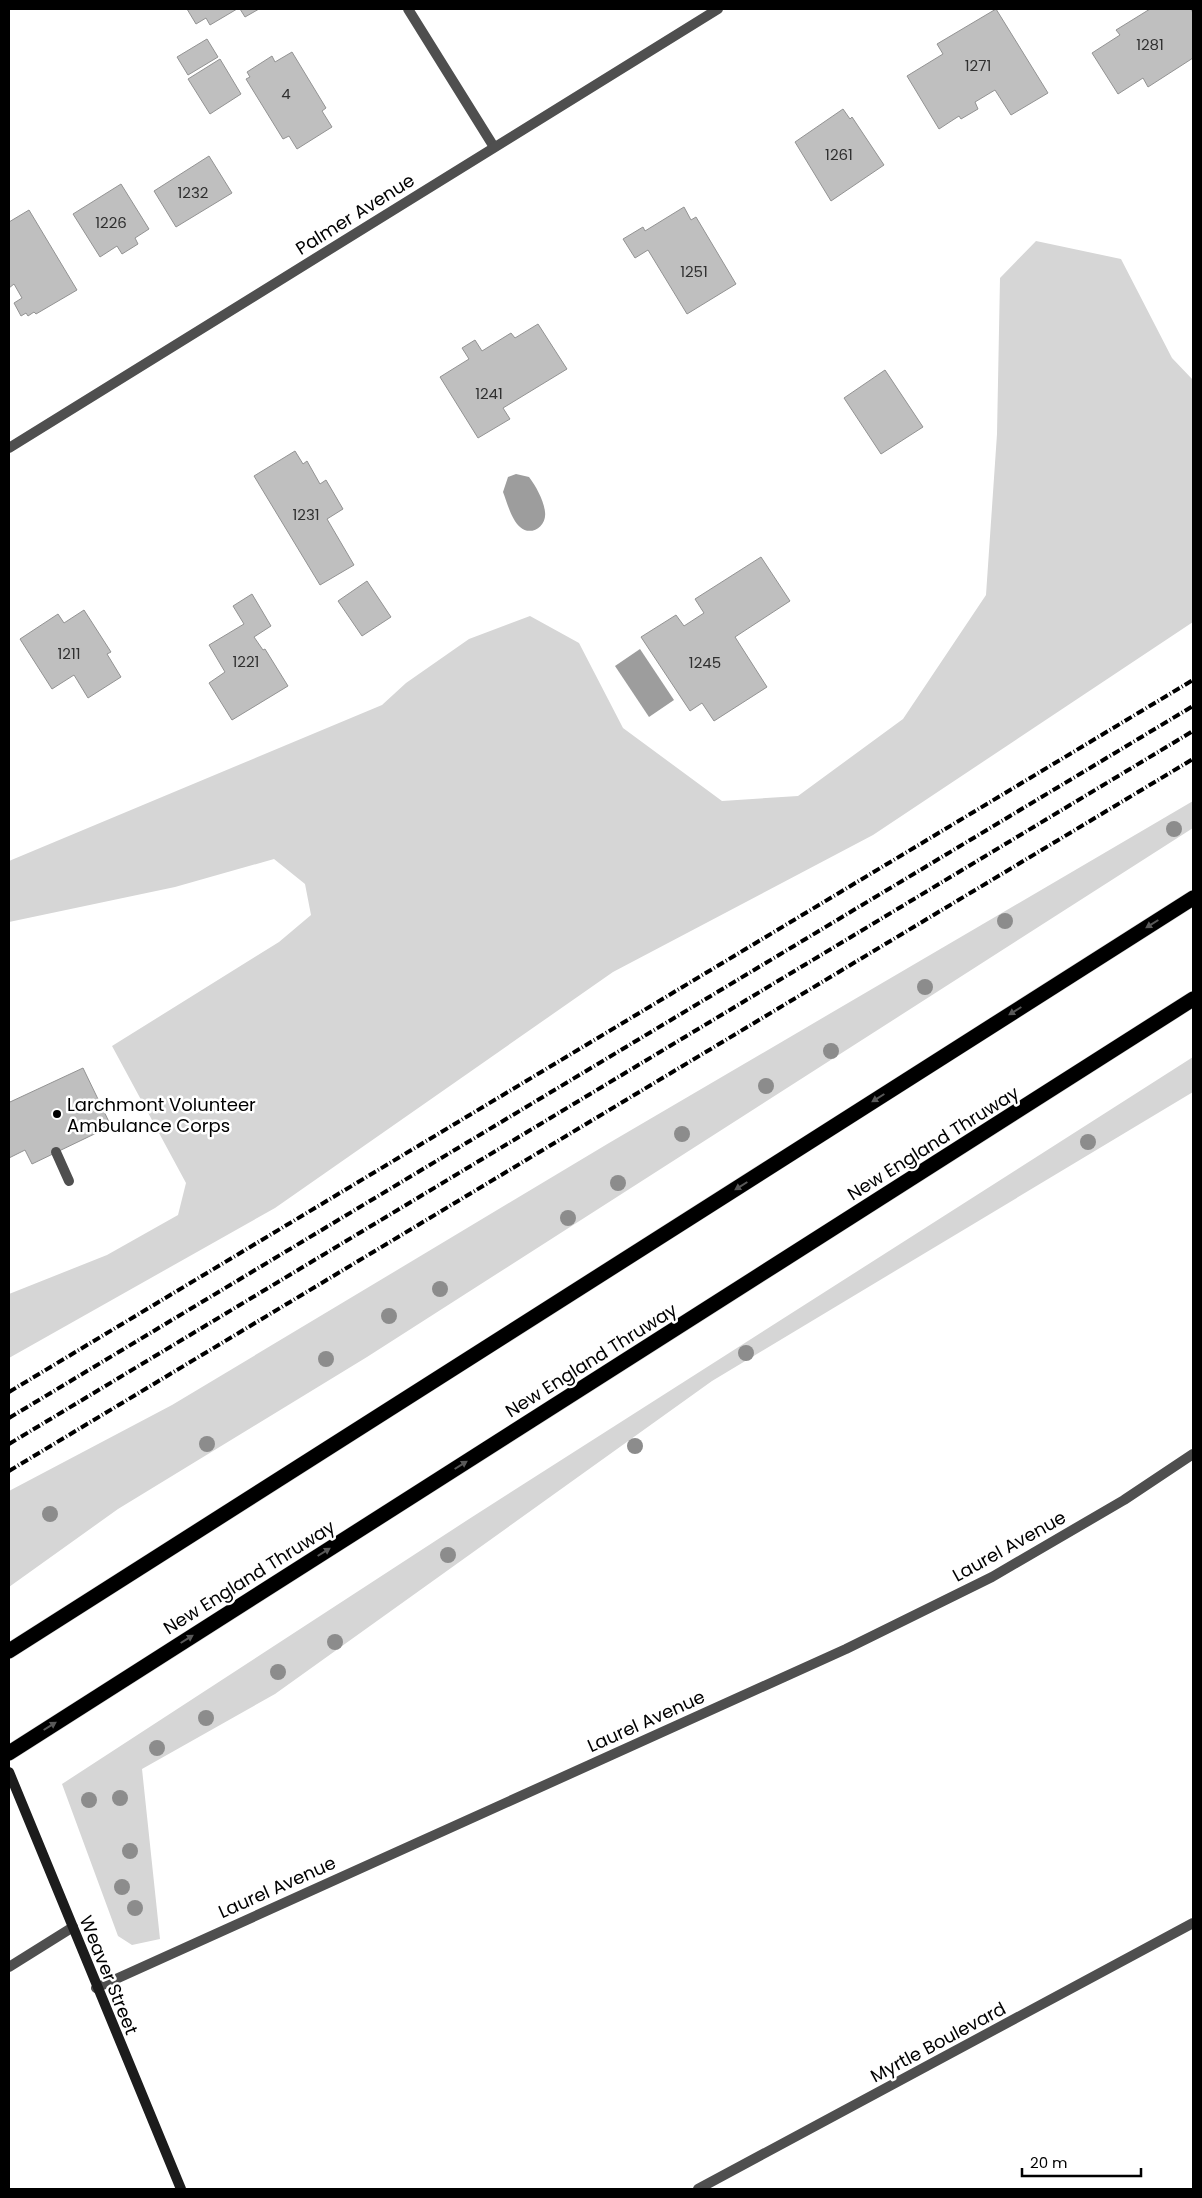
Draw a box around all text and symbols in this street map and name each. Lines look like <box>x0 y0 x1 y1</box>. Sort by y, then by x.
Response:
house number: 1281 <box>1136 34 1164 55</box>
house number: 1271 <box>965 55 991 76</box>
house number: 4 <box>281 83 291 104</box>
house number: 1261 <box>825 144 853 165</box>
street label: Palmer Avenue <box>291 167 419 261</box>
house number: 1232 <box>178 182 208 203</box>
house number: 1226 <box>95 212 127 233</box>
house number: 1251 <box>680 261 708 282</box>
house number: 1241 <box>475 383 503 404</box>
house number: 1231 <box>292 504 320 525</box>
house number: 1211 <box>57 643 81 664</box>
house number: 1221 <box>233 651 259 672</box>
house number: 1245 <box>689 652 721 673</box>
one-way arrow <box>1145 919 1159 929</box>
one-way arrow <box>1008 1007 1022 1016</box>
street label: New England Thruway <box>842 1080 1024 1206</box>
place label: Larchmont Volunteer Ambulance Corps <box>67 1092 256 1138</box>
one-way arrow <box>871 1094 884 1103</box>
marker: Larchmont Volunteer Ambulance Corps <box>51 1108 63 1120</box>
one-way arrow <box>734 1181 747 1190</box>
street label: New England Thruway <box>500 1297 682 1423</box>
one-way arrow <box>455 1460 468 1470</box>
street label: Laurel Avenue <box>948 1504 1070 1588</box>
street label: New England Thruway <box>158 1514 340 1640</box>
one-way arrow <box>318 1547 331 1557</box>
one-way arrow <box>180 1635 194 1644</box>
street label: Laurel Avenue <box>583 1684 709 1758</box>
one-way arrow <box>43 1722 57 1731</box>
street label: Laurel Avenue <box>214 1850 340 1924</box>
street label: Weaver Street <box>74 1912 144 2038</box>
street label: Myrtle Boulevard <box>866 1996 1010 2088</box>
scale bar <box>1022 2146 1141 2178</box>
text: 20 m <box>1030 2152 1068 2173</box>

